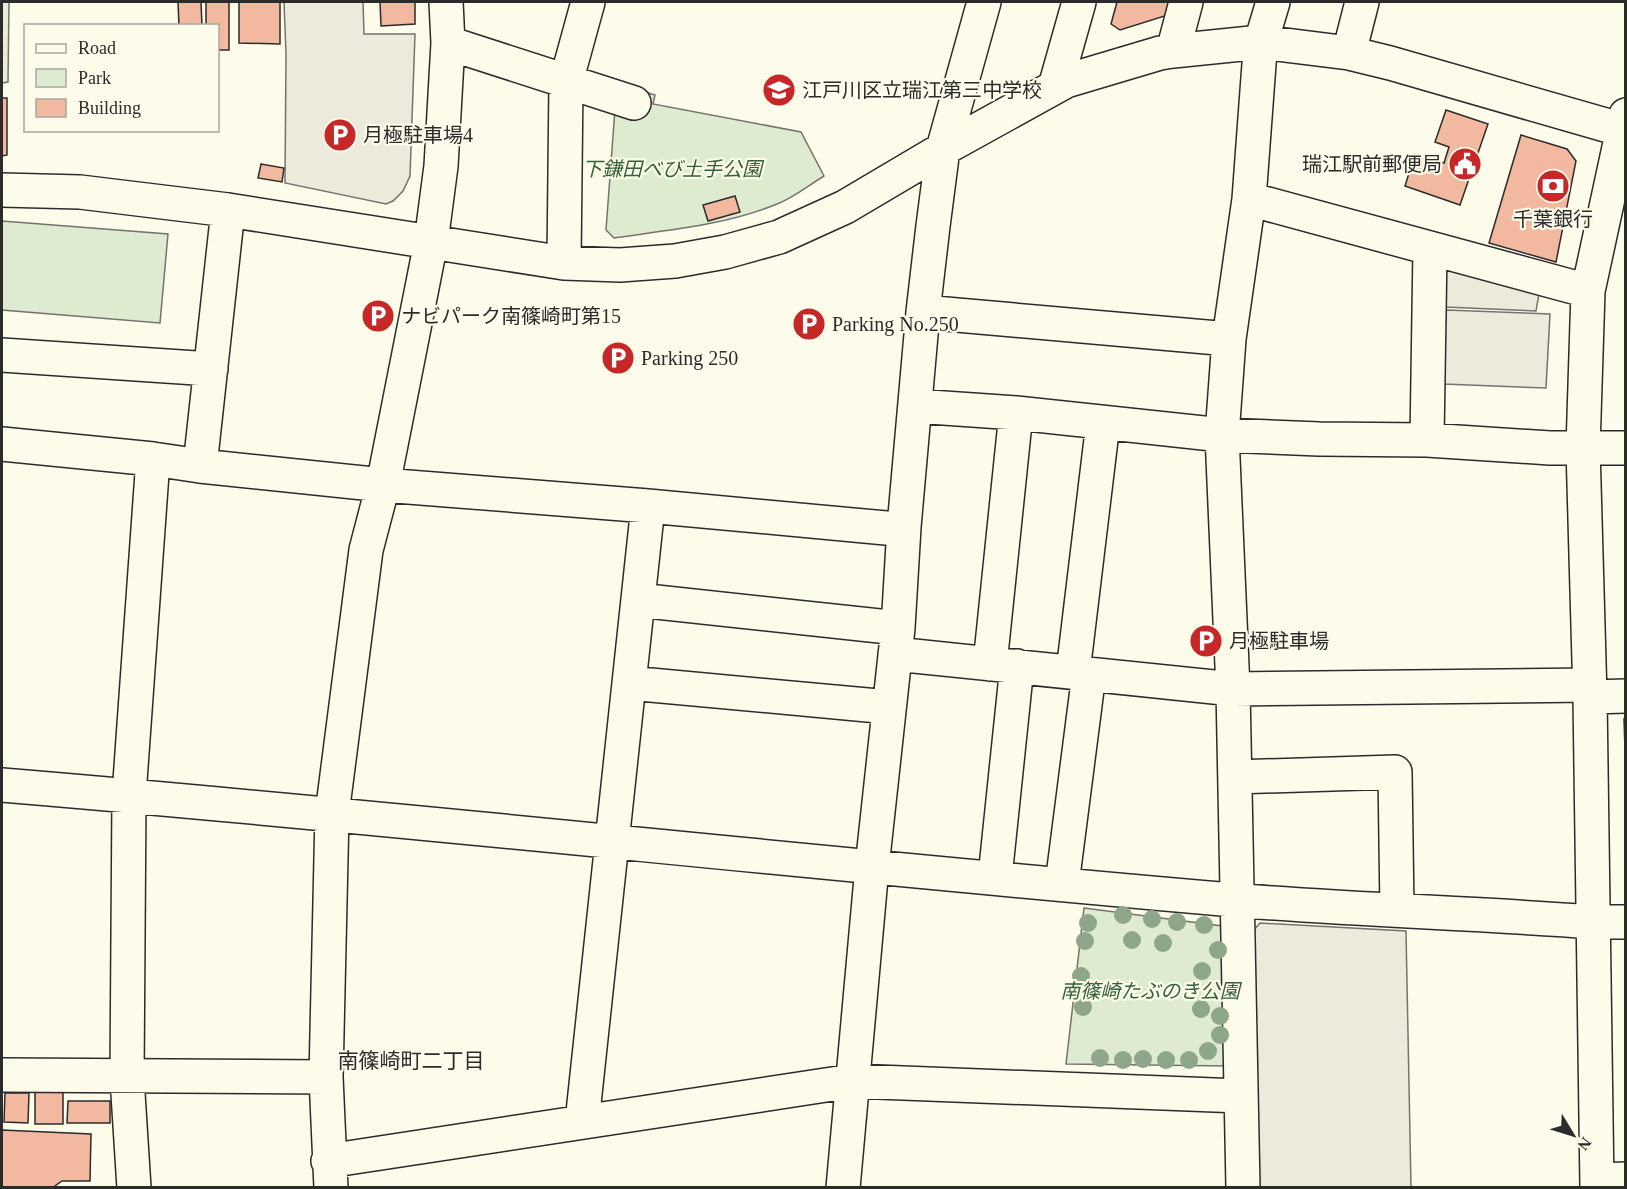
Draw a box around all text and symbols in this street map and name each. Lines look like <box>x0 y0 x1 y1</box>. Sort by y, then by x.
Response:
legend <box>24 24 219 132</box>
text: Road <box>78 38 116 58</box>
text: Park <box>78 68 111 88</box>
school or university icon: 江戸川区立瑞江第三中学校 <box>761 72 797 108</box>
place label: 江戸川区立瑞江第三中学校 <box>802 79 1042 101</box>
text: Building <box>78 98 141 118</box>
parking icon: 月極駐車場4 <box>322 117 358 153</box>
place label: 月極駐車場4 <box>363 124 473 146</box>
public building icon: 瑞江駅前郵便局 <box>1447 146 1483 182</box>
place label: 瑞江駅前郵便局 <box>1302 153 1442 175</box>
park label: 下鎌田べび土手公園 <box>582 158 765 180</box>
bank icon: 千葉銀行 <box>1535 168 1571 204</box>
place label: 千葉銀行 <box>1513 208 1593 230</box>
parking icon: ナビパーク南篠崎町第15 <box>360 298 396 334</box>
place label: ナビパーク南篠崎町第15 <box>401 305 621 327</box>
parking icon: Parking No.250 <box>791 306 827 342</box>
place label: Parking No.250 <box>832 313 959 336</box>
parking icon: Parking 250 <box>600 340 636 376</box>
place label: Parking 250 <box>641 347 738 370</box>
parking icon: 月極駐車場 <box>1188 623 1224 659</box>
place label: 月極駐車場 <box>1229 630 1329 652</box>
park label: 南篠崎たぶのき公園 <box>1060 980 1243 1002</box>
district label: 南篠崎町二丁目 <box>338 1049 485 1073</box>
north arrow <box>1543 1105 1603 1165</box>
text: N <box>1574 1134 1595 1154</box>

